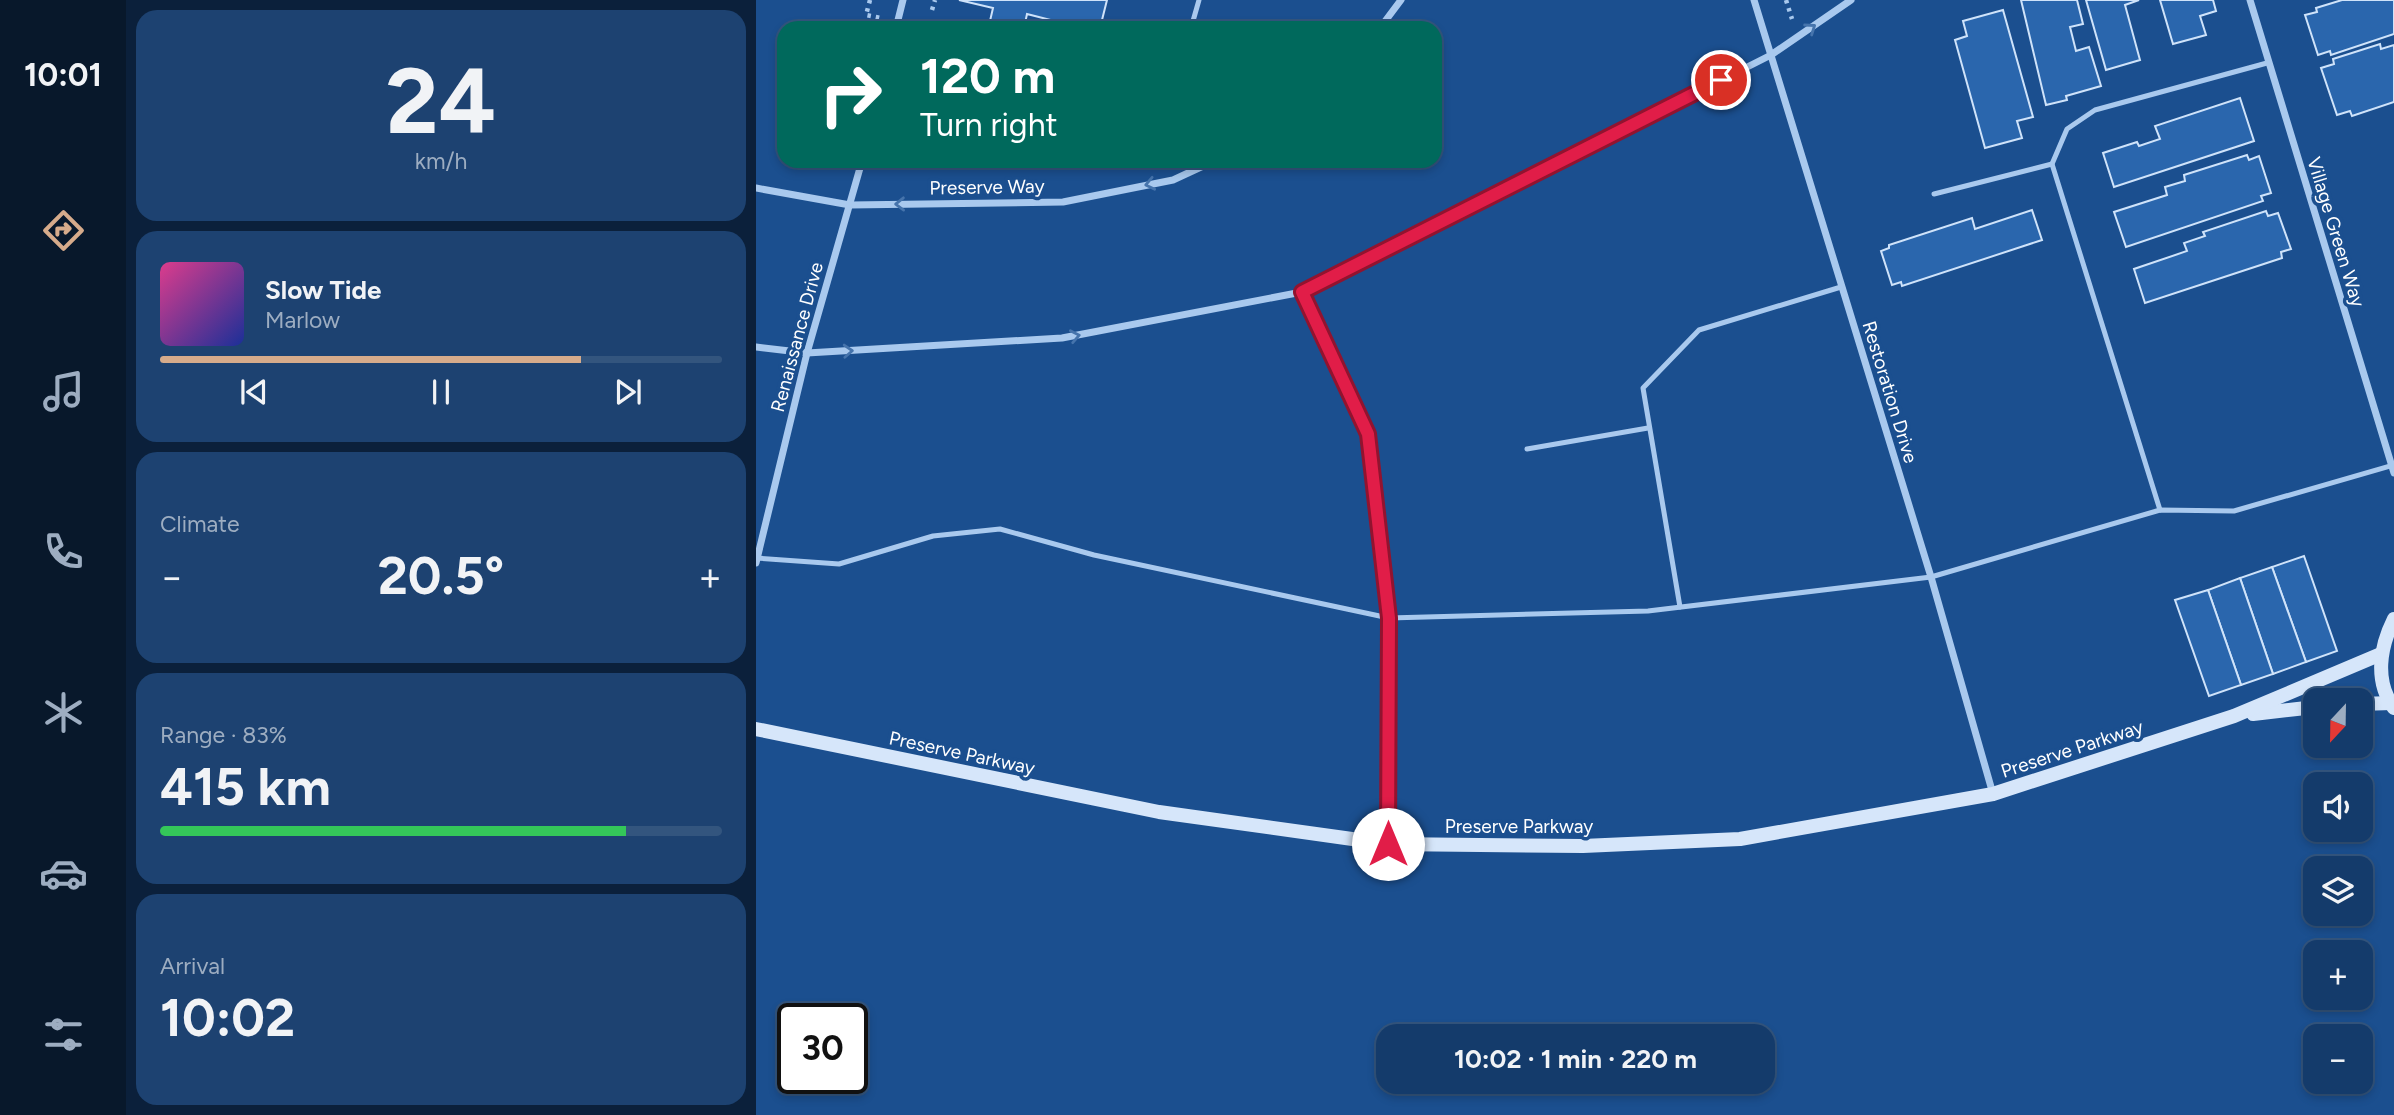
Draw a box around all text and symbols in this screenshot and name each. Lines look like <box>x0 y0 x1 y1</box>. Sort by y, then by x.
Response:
one-way arrow <box>1803 24 1816 36</box>
text: 120 m <box>920 46 1055 105</box>
text: 24 <box>386 47 496 156</box>
icon: right <box>805 49 896 140</box>
pin <box>1691 50 1751 110</box>
text: 10:01 <box>24 56 102 94</box>
icon: arrive <box>1702 61 1740 99</box>
text: Turn right <box>920 106 1058 144</box>
text: km/h <box>415 147 467 175</box>
street label: Village Green Way <box>2302 154 2370 310</box>
street label: Preserve Way <box>929 174 1045 200</box>
one-way arrow <box>1144 176 1156 191</box>
one-way arrow <box>894 197 905 212</box>
icon: directions <box>39 206 88 255</box>
street label: Renaissance Drive <box>766 260 828 414</box>
text: Slow Tide <box>265 274 381 306</box>
text: Marlow <box>265 306 340 334</box>
street label: Restoration Drive <box>1857 318 1923 466</box>
one-way arrow <box>1069 329 1081 344</box>
one-way arrow <box>843 344 854 359</box>
icon: music <box>39 367 88 416</box>
icon: previous <box>235 373 273 411</box>
icon: pause <box>422 373 460 411</box>
icon: next <box>609 373 647 411</box>
text: Climate <box>160 510 239 538</box>
icon: phone <box>39 527 88 576</box>
text: 20.5° <box>378 545 504 607</box>
text: − <box>160 554 184 600</box>
text: + <box>698 554 722 600</box>
icon: climate <box>39 688 88 737</box>
north arrow <box>2303 688 2373 758</box>
map controls <box>2303 688 2373 1094</box>
street label: Preserve Parkway <box>1998 715 2146 783</box>
text: Range · 83% <box>160 721 287 749</box>
street label: Preserve Parkway <box>887 726 1037 780</box>
text: 415 km <box>160 756 331 818</box>
button: sound <box>2303 772 2373 842</box>
position arrow <box>1351 807 1425 881</box>
street label: Preserve Parkway <box>1445 815 1593 838</box>
icon: car <box>39 849 88 898</box>
button: layers <box>2303 856 2373 926</box>
button: + <box>2303 940 2373 1010</box>
text: Arrival <box>160 952 225 980</box>
text: 10:02 <box>160 987 295 1049</box>
speed limit sign: 30 <box>777 1003 868 1094</box>
icon: filters <box>39 1010 88 1059</box>
button: − <box>2303 1024 2373 1094</box>
text: 10:02 · 1 min · 220 m <box>1454 1043 1697 1075</box>

